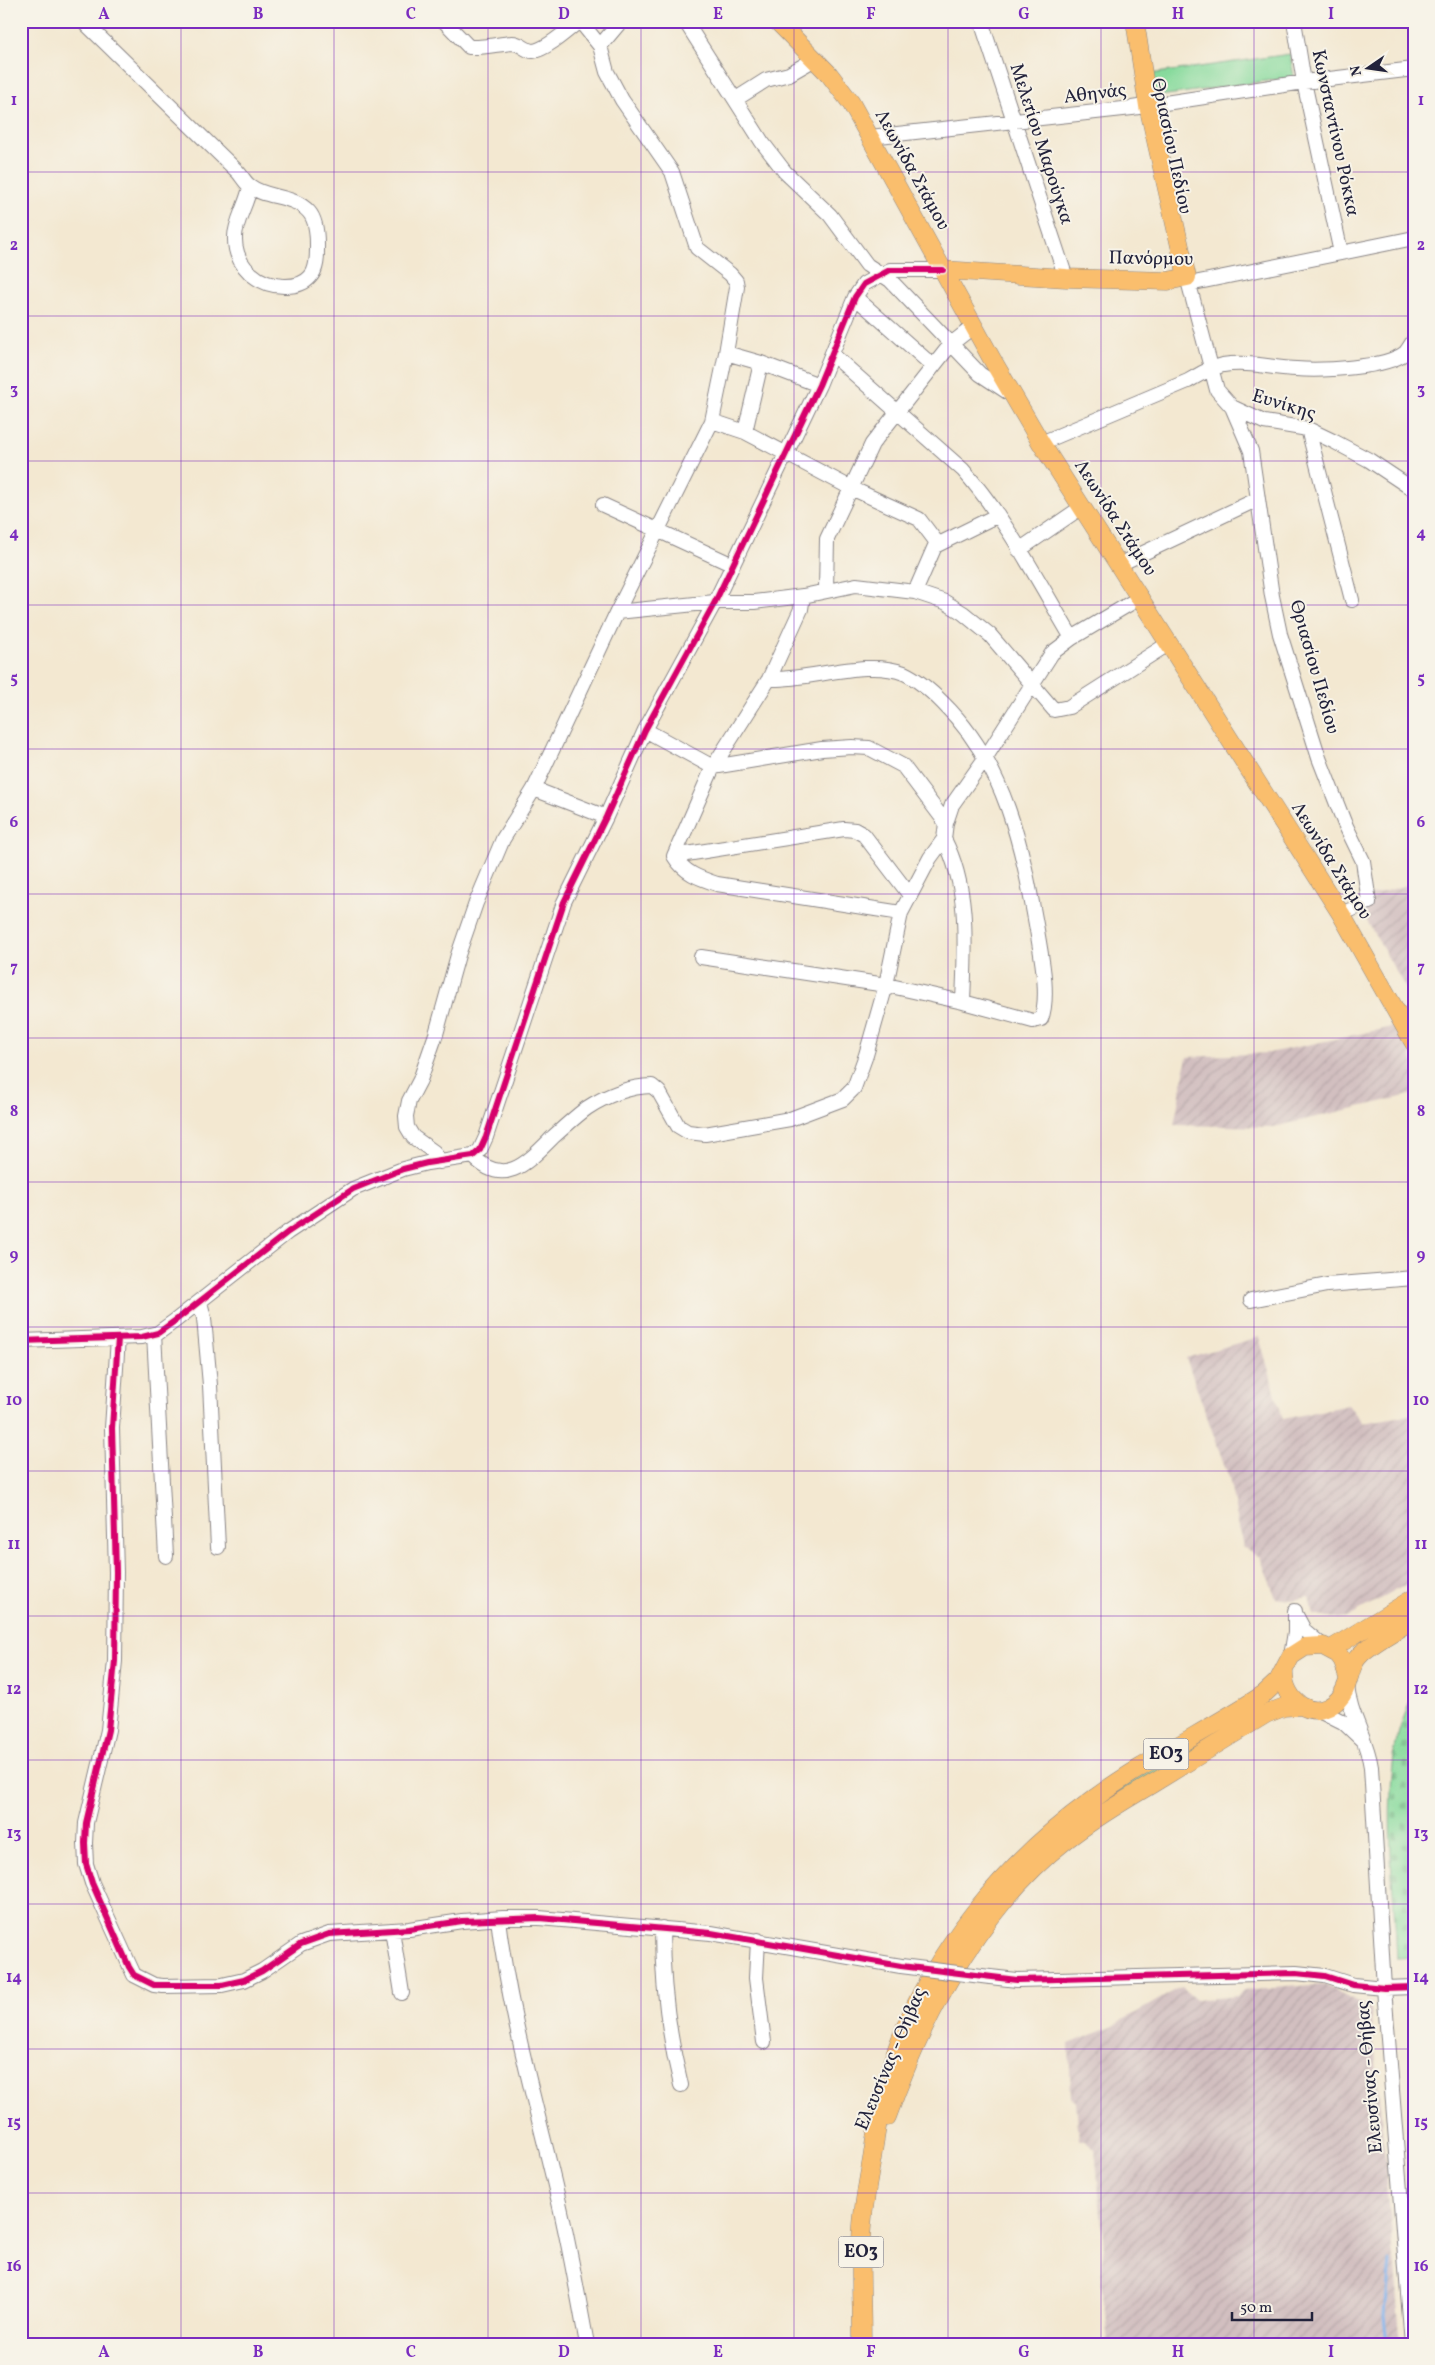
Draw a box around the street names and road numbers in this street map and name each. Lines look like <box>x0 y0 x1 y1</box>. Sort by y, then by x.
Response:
street label: Κωνσταντίνου Ρόκκα <box>1305 47 1365 219</box>
street label: Μελετίου Μαρούγκα <box>1003 60 1080 228</box>
street label: Θριασίου Πεδίου <box>1144 76 1198 216</box>
street label: Αθηνάς <box>1062 77 1128 111</box>
street label: Λεωνίδα Στάμου <box>868 105 956 235</box>
street label: Πανόρμου <box>1108 245 1194 273</box>
street label: Ευνίκης <box>1249 383 1319 427</box>
street label: Λεωνίδα Στάμου <box>1068 455 1162 581</box>
street label: Θριασίου Πεδίου <box>1282 597 1346 737</box>
street label: Λεωνίδα Στάμου <box>1284 797 1378 925</box>
road number: ΕΟ3 <box>1144 1738 1188 1770</box>
street label: Ελευσίνας - Θήβας <box>849 1983 933 2135</box>
street label: Ελευσίνας - Θήβας <box>1350 2000 1390 2154</box>
road number: ΕΟ3 <box>838 2236 884 2268</box>

